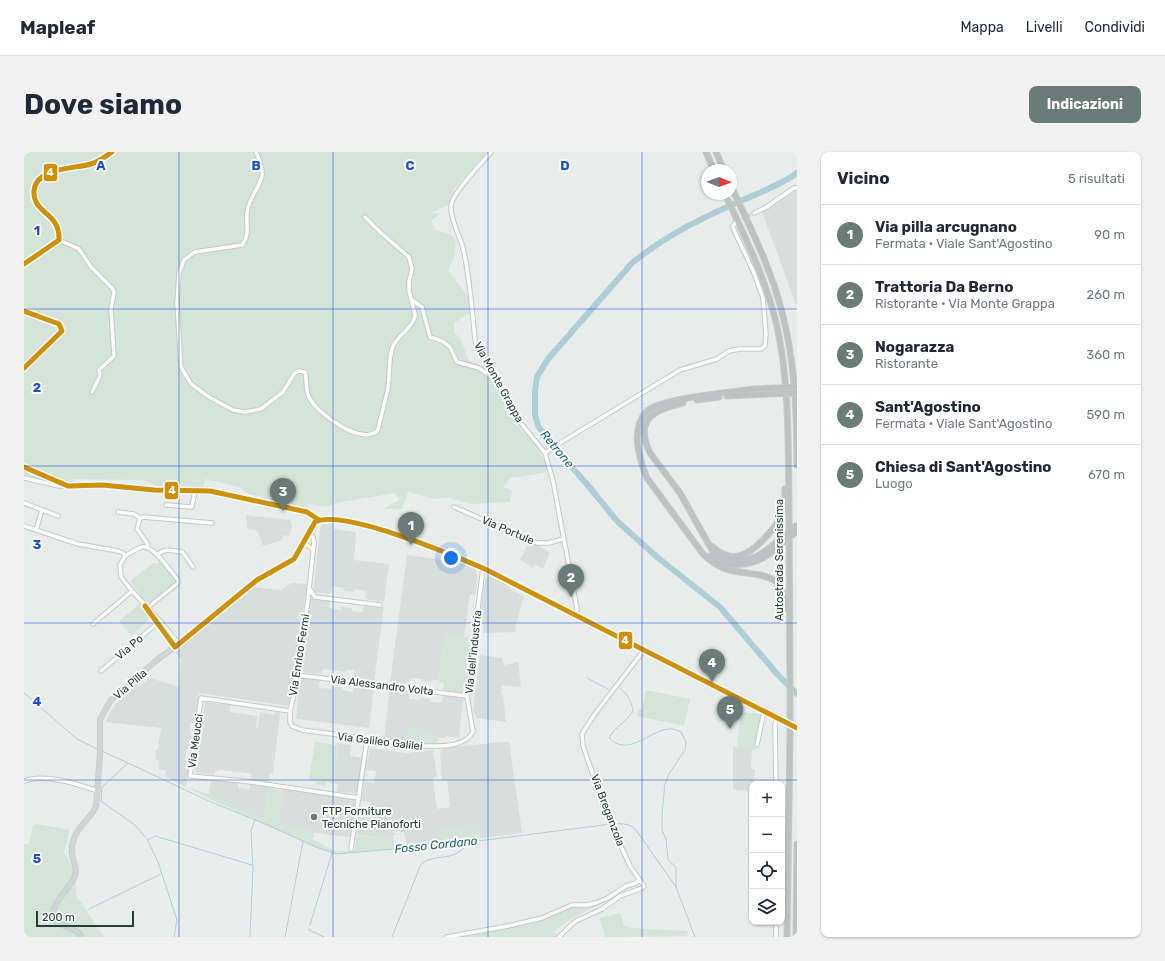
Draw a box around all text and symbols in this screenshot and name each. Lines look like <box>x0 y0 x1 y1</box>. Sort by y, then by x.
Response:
text: Mapleaf <box>20 16 95 39</box>
text: Mappa <box>960 19 1004 36</box>
text: Livelli <box>1026 19 1063 36</box>
text: Condividi <box>1085 19 1145 36</box>
button: Indicazioni <box>1029 86 1141 123</box>
text: Dove siamo <box>24 88 182 121</box>
text: A <box>96 158 106 173</box>
text: B <box>251 158 261 173</box>
text: C <box>405 158 415 173</box>
text: D <box>560 158 570 173</box>
line badge: 4 <box>43 163 58 182</box>
north arrow <box>701 164 737 200</box>
text: 4 <box>46 166 54 179</box>
text: Vicino <box>837 168 890 188</box>
text: 5 risultati <box>1068 171 1125 186</box>
text: Via pilla arcugnano <box>875 218 1017 236</box>
text: 1 <box>34 223 40 238</box>
text: 1 <box>847 227 853 242</box>
text: 90 m <box>1094 227 1125 242</box>
text: Fermata · Viale Sant'Agostino <box>875 236 1052 251</box>
text: Trattoria Da Berno <box>875 278 1013 296</box>
text: 2 <box>846 287 854 302</box>
text: 260 m <box>1087 287 1125 302</box>
text: Ristorante · Via Monte Grappa <box>875 296 1055 311</box>
text: Nogarazza <box>875 338 954 356</box>
street label: Via Monte Grappa <box>471 340 526 425</box>
text: 3 <box>846 347 854 362</box>
text: 360 m <box>1086 347 1125 362</box>
text: Ristorante <box>875 356 938 371</box>
text: 2 <box>33 380 41 395</box>
text: Sant'Agostino <box>875 398 981 416</box>
text: 4 <box>846 407 854 422</box>
text: 590 m <box>1087 407 1125 422</box>
text: Fermata · Viale Sant'Agostino <box>875 416 1052 431</box>
water label: Retrone <box>537 428 577 471</box>
text: Chiesa di Sant'Agostino <box>875 458 1052 476</box>
text: 5 <box>846 467 854 482</box>
text: 670 m <box>1088 467 1125 482</box>
text: Luogo <box>875 476 913 491</box>
pin: 3 <box>270 478 296 511</box>
line badge: 4 <box>164 481 179 500</box>
text: 4 <box>168 484 176 497</box>
street label: Autostrada Serenissima <box>773 499 786 621</box>
pin: 1 <box>398 512 424 545</box>
street label: Via Portule <box>480 514 536 547</box>
text: 3 <box>33 537 42 552</box>
your location <box>441 548 461 568</box>
pin: 2 <box>558 564 584 597</box>
street label: Via dell'industria <box>463 609 484 695</box>
street label: Via Enrico Fermi <box>287 613 312 697</box>
line badge: 4 <box>618 631 633 650</box>
street label: Via Po <box>113 632 146 663</box>
text: 4 <box>621 634 629 647</box>
pin: 4 <box>699 649 725 682</box>
street label: Via Pilla <box>111 666 150 702</box>
street label: Via Alessandro Volta <box>330 673 434 698</box>
text: 4 <box>33 694 42 709</box>
pin: 5 <box>717 696 743 729</box>
street label: Via Meucci <box>185 713 206 769</box>
street label: Via Galileo Galilei <box>337 730 423 753</box>
street label: Via Breganzola <box>588 772 627 848</box>
map controls <box>749 781 785 925</box>
button: + <box>749 781 785 817</box>
place label: FTP Forniture Tecniche Pianoforti <box>322 805 421 831</box>
marker: FTP Forniture Tecniche Pianoforti <box>309 812 319 822</box>
button: − <box>749 817 785 853</box>
water label: Fosso Cordano <box>394 834 478 856</box>
text: 5 <box>33 851 41 866</box>
button: locate <box>749 853 785 889</box>
button: layers <box>749 889 785 925</box>
scale bar <box>36 909 134 928</box>
text: 200 m <box>42 911 75 924</box>

